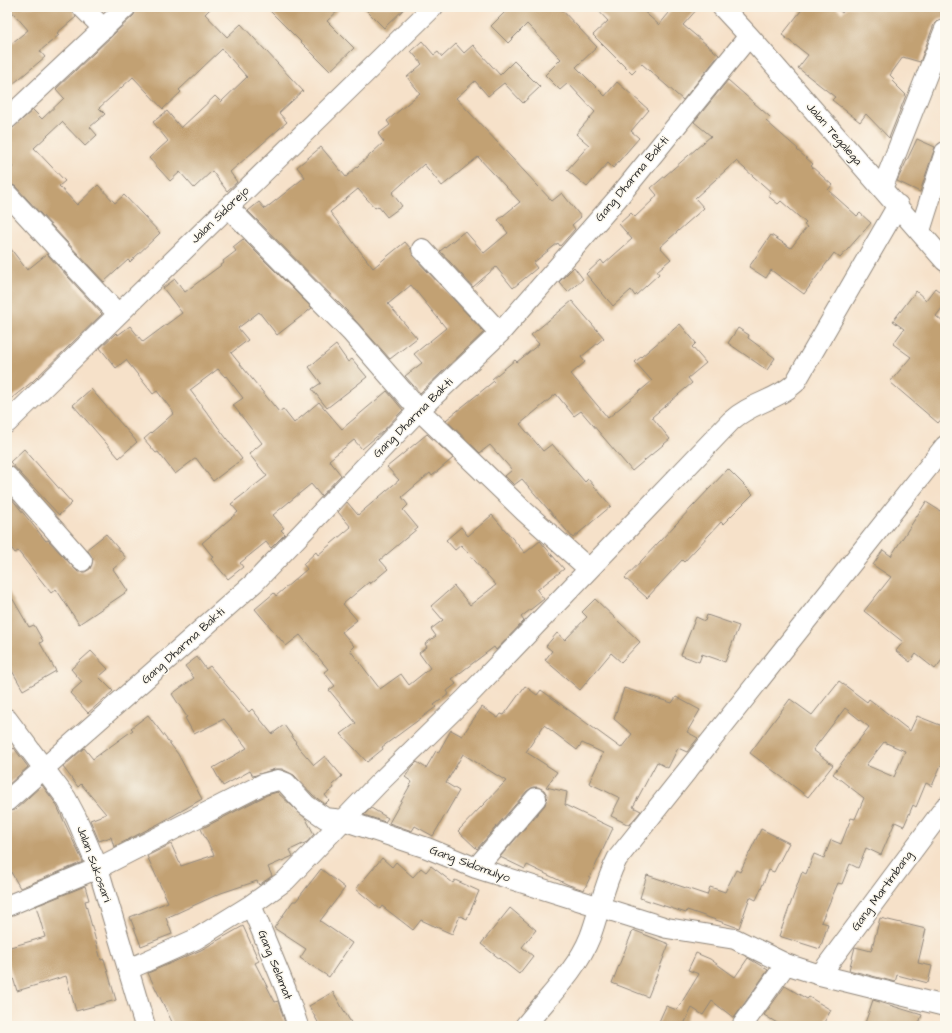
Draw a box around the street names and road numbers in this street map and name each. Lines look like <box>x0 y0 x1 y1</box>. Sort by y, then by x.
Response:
street label: Jalan Tegalega <box>801 99 866 170</box>
street label: Gang Dharma Bakti <box>591 132 674 226</box>
street label: Jalan Sidorejo <box>187 182 253 247</box>
street label: Gang Dharma Bakti <box>369 374 458 462</box>
street label: Gang Dharma Bakti <box>138 604 229 689</box>
street label: Jalan Sukosari <box>72 824 116 905</box>
street label: Gang Sidomulyo <box>427 842 513 887</box>
street label: Gang Martimbang <box>847 848 918 935</box>
street label: Gang Selamat <box>252 928 297 1003</box>

